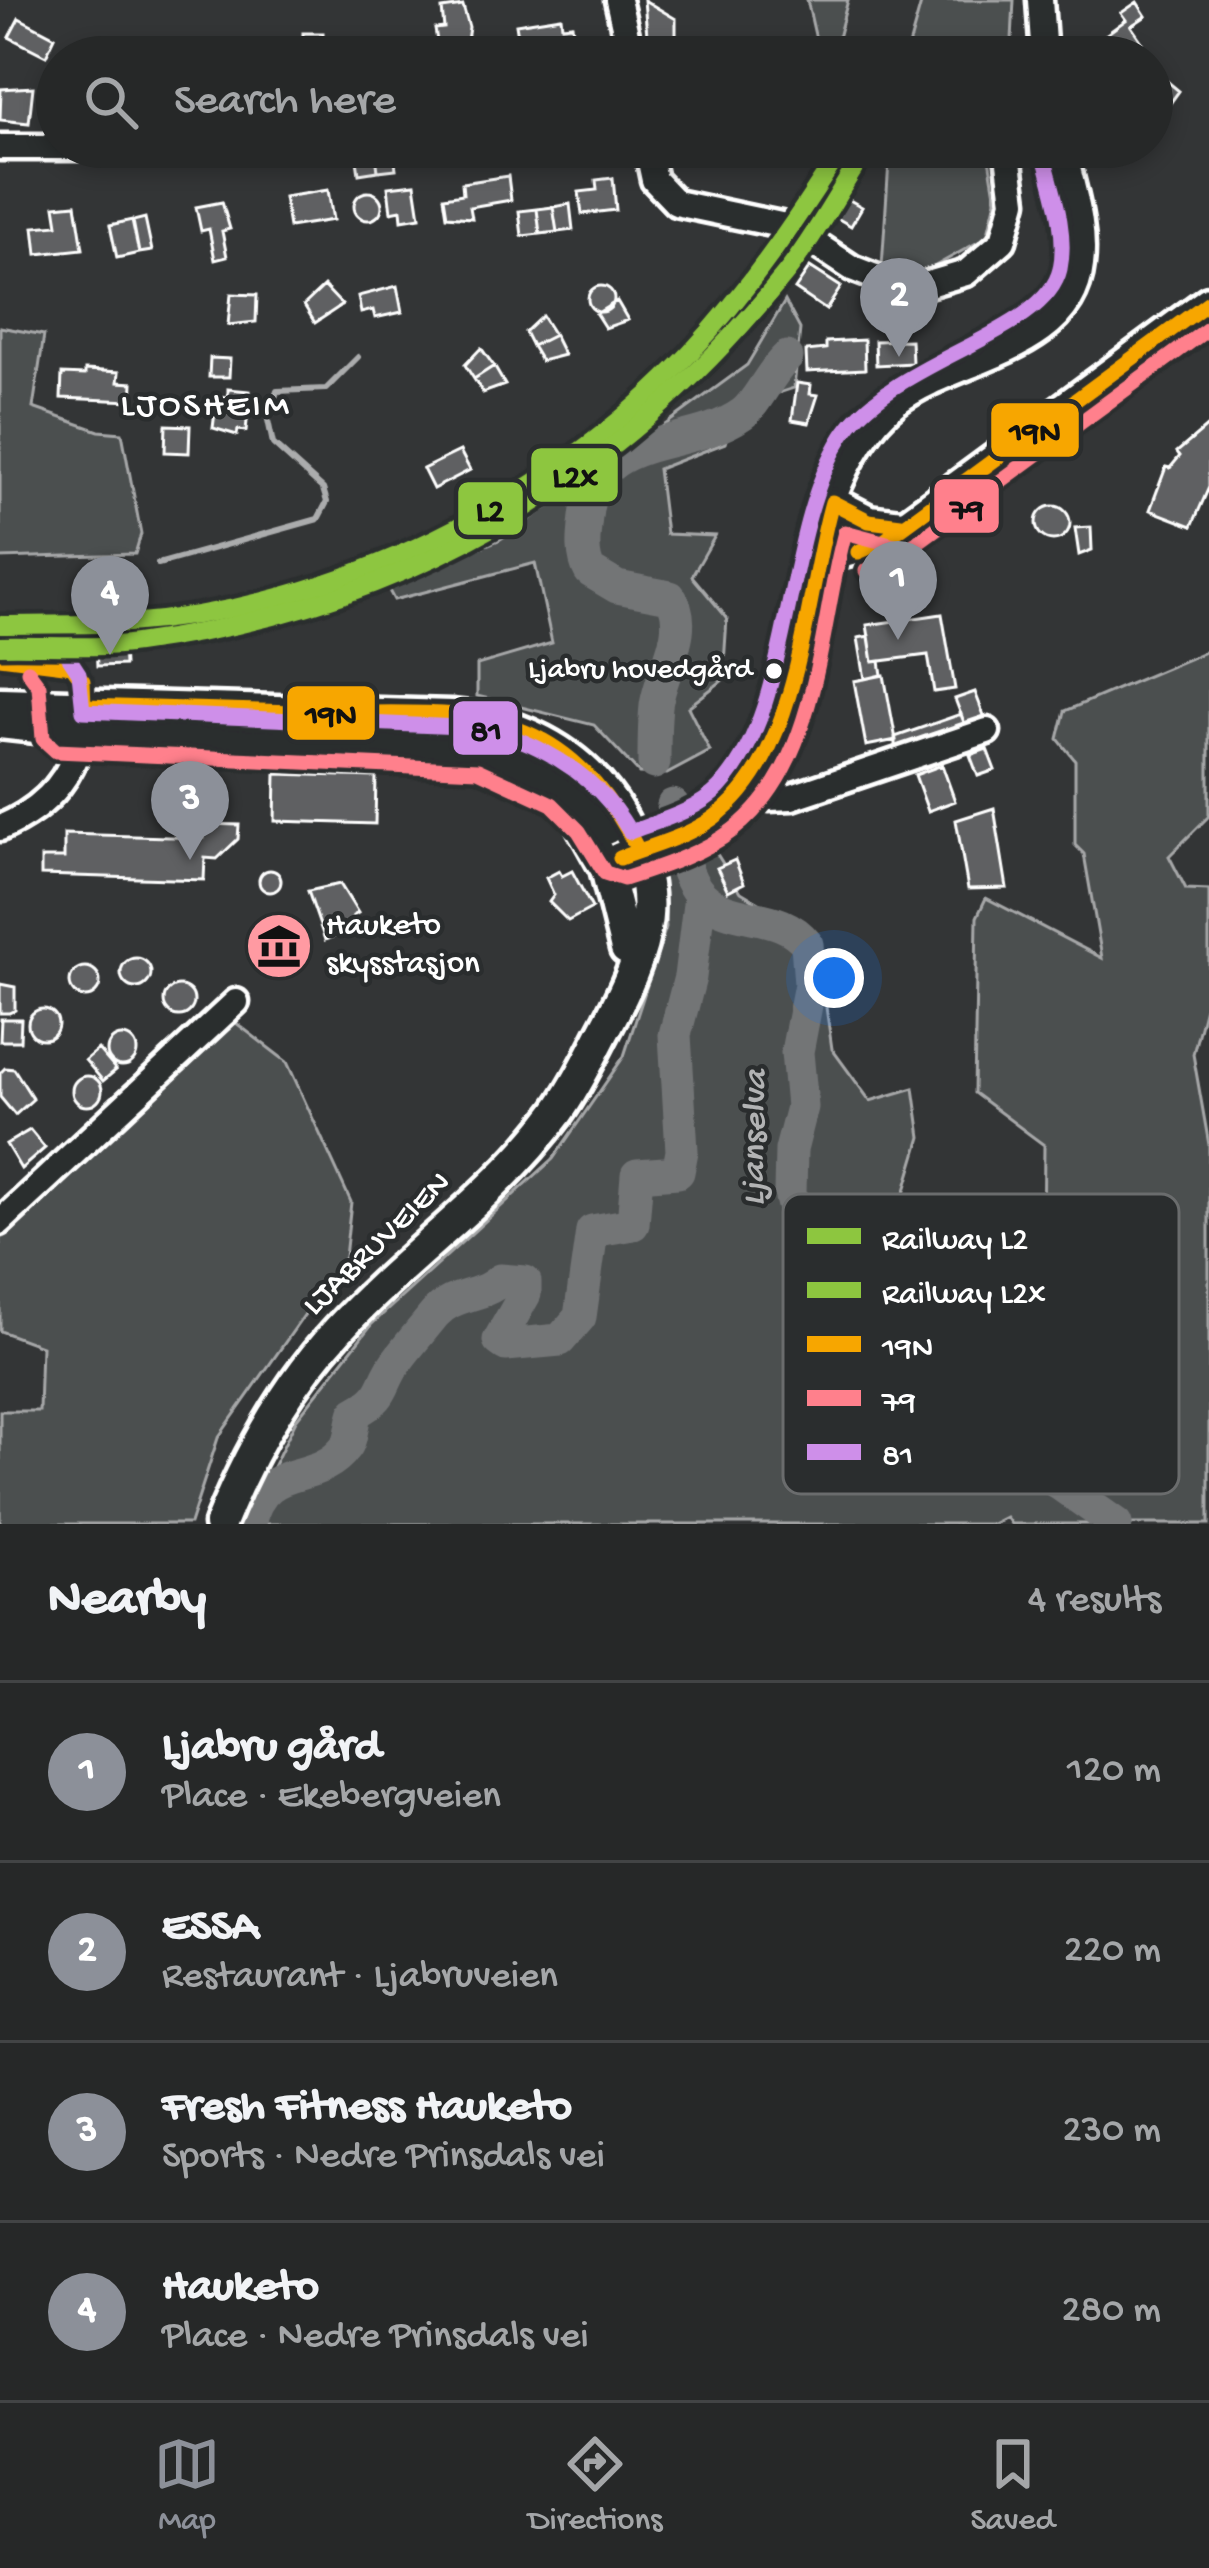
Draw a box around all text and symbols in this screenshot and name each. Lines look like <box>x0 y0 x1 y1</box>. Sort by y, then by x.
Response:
search box <box>36 36 1173 168</box>
icon: search <box>78 69 144 135</box>
text: Search here <box>174 76 396 129</box>
pin: 2 <box>860 258 938 357</box>
district label: LJOSHEIM <box>120 386 292 429</box>
line badge: 19N <box>989 401 1081 459</box>
text: 19N <box>1008 416 1061 454</box>
line badge: L2x <box>529 446 620 504</box>
text: L2x <box>552 461 598 499</box>
line badge: 79 <box>932 477 1001 535</box>
line badge: L2 <box>456 480 525 537</box>
text: 79 <box>948 493 984 531</box>
text: L2 <box>476 495 504 533</box>
pin: 1 <box>859 541 937 640</box>
pin: 4 <box>71 556 149 655</box>
place label: Ljabru hovedgård <box>528 654 754 689</box>
marker: Ljabru hovedgård <box>763 660 785 682</box>
line badge: 19N <box>285 684 377 742</box>
text: 19N <box>304 699 357 737</box>
line badge: 81 <box>451 699 520 757</box>
text: 81 <box>470 715 502 753</box>
pin: 3 <box>151 761 229 860</box>
place label: Hauketo skysstasjon <box>326 908 480 984</box>
museum icon: Hauketo skysstasjon <box>244 911 314 981</box>
your location <box>804 948 864 1008</box>
water label: Ljanselva <box>734 1067 780 1207</box>
street label: LJABRUVEIEN <box>296 1165 460 1325</box>
legend <box>783 1194 1179 1494</box>
text: Railway L2 <box>882 1223 1028 1261</box>
text: Railway L2x <box>882 1277 1046 1315</box>
text: 19N <box>881 1331 933 1369</box>
text: 79 <box>881 1385 916 1423</box>
text: 81 <box>882 1439 913 1477</box>
text: Nearby <box>48 1572 206 1632</box>
text: 4 results <box>1028 1579 1161 1625</box>
text: Ljabru gård <box>162 1722 381 1775</box>
text: 1 <box>79 1749 95 1795</box>
text: 120 m <box>1067 1749 1161 1795</box>
text: Place · Ekebergveien <box>162 1775 501 1821</box>
text: ESSA <box>162 1902 258 1955</box>
text: 2 <box>77 1929 97 1975</box>
text: 220 m <box>1064 1929 1161 1975</box>
text: Restaurant · Ljabruveien <box>162 1955 558 2001</box>
text: Fresh Fitness Hauketo <box>162 2082 572 2135</box>
text: 3 <box>77 2109 97 2155</box>
text: 230 m <box>1063 2109 1161 2155</box>
text: Sports · Nedre Prinsdals vei <box>162 2135 605 2181</box>
text: Hauketo <box>162 2262 319 2315</box>
text: 4 <box>78 2289 96 2335</box>
text: 280 m <box>1061 2289 1161 2335</box>
text: Place · Nedre Prinsdals vei <box>162 2315 589 2361</box>
tab: Map <box>154 2431 220 2541</box>
tab: Directions <box>528 2431 662 2541</box>
tab: Saved <box>970 2431 1055 2541</box>

